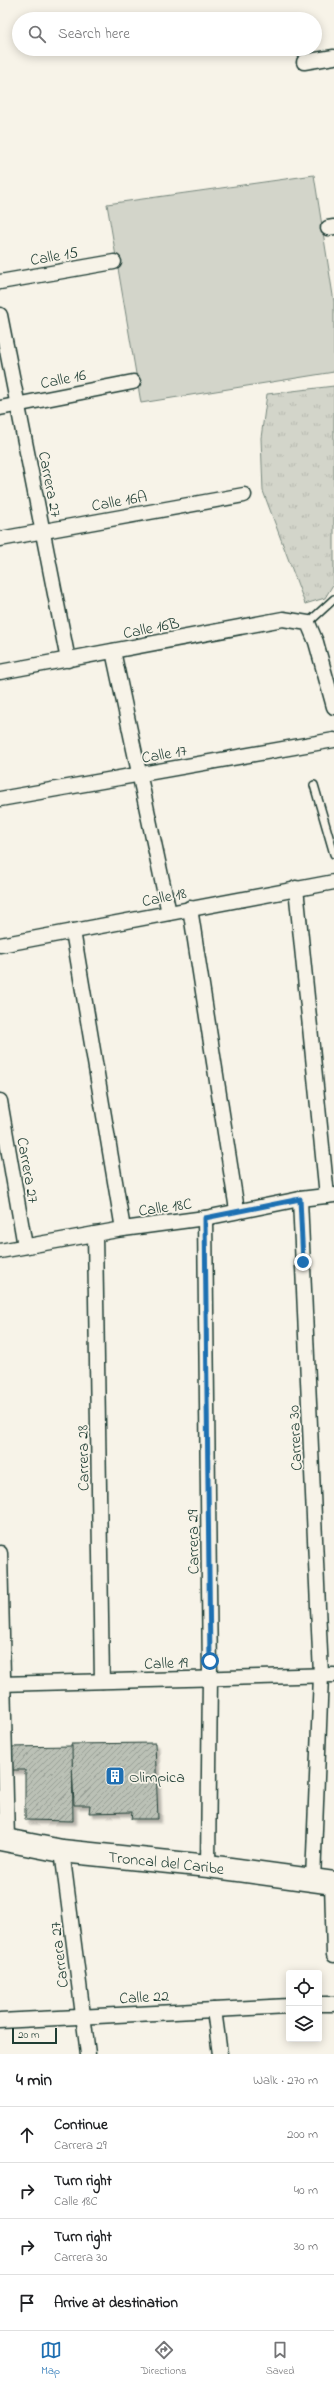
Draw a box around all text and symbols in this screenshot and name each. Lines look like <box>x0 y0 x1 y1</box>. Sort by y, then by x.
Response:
search box <box>12 12 322 56</box>
icon: search <box>26 23 48 45</box>
text: Search here <box>58 23 130 45</box>
street label: Calle 15 <box>29 241 80 273</box>
street label: Calle 16 <box>38 364 88 396</box>
street label: Carrera 27 <box>31 449 67 520</box>
street label: Calle 16A <box>90 485 149 519</box>
street label: Calle 16B <box>121 612 182 646</box>
street label: Calle 17 <box>140 739 189 771</box>
street label: Calle 18 <box>140 882 189 914</box>
street label: Carrera 27 <box>9 1135 45 1206</box>
street label: Calle 18C <box>137 1192 194 1224</box>
route end <box>294 1253 312 1271</box>
street label: Carrera 30 <box>282 1404 310 1471</box>
street label: Carrera 28 <box>71 1425 97 1491</box>
street label: Carrera 29 <box>181 1509 207 1575</box>
street label: Calle 19 <box>144 1651 189 1677</box>
route start <box>201 1652 219 1670</box>
building icon: Olimpica <box>104 1765 126 1787</box>
place label: Olimpica <box>129 1766 185 1790</box>
street label: Troncal del Caribe <box>107 1846 226 1882</box>
street label: Carrera 27 <box>44 1920 76 1989</box>
map controls <box>286 1970 322 2042</box>
button: locate <box>286 1970 322 2006</box>
street label: Calle 22 <box>119 1985 170 2011</box>
button: layers <box>286 2006 322 2042</box>
scale bar <box>12 2026 57 2045</box>
text: 20 m <box>18 2027 40 2043</box>
text: 4 min <box>16 2068 52 2093</box>
text: Walk · 270 m <box>253 2071 318 2090</box>
text: Continue <box>54 2114 108 2136</box>
icon: ahead <box>16 2124 38 2146</box>
text: 200 m <box>287 2125 318 2144</box>
text: Carrera 29 <box>54 2136 107 2155</box>
text: Turn right <box>54 2170 112 2192</box>
icon: right <box>16 2180 38 2202</box>
text: 40 m <box>294 2181 318 2200</box>
text: Calle 18C <box>54 2192 98 2211</box>
text: Turn right <box>54 2226 112 2248</box>
icon: right <box>16 2236 38 2258</box>
text: 30 m <box>294 2237 318 2256</box>
text: Carrera 30 <box>54 2248 107 2267</box>
icon: arrive <box>16 2292 38 2314</box>
text: Arrive at destination <box>54 2292 178 2314</box>
tab: Map <box>40 2339 62 2379</box>
tab: Directions <box>141 2339 186 2379</box>
tab: Saved <box>266 2339 294 2379</box>

